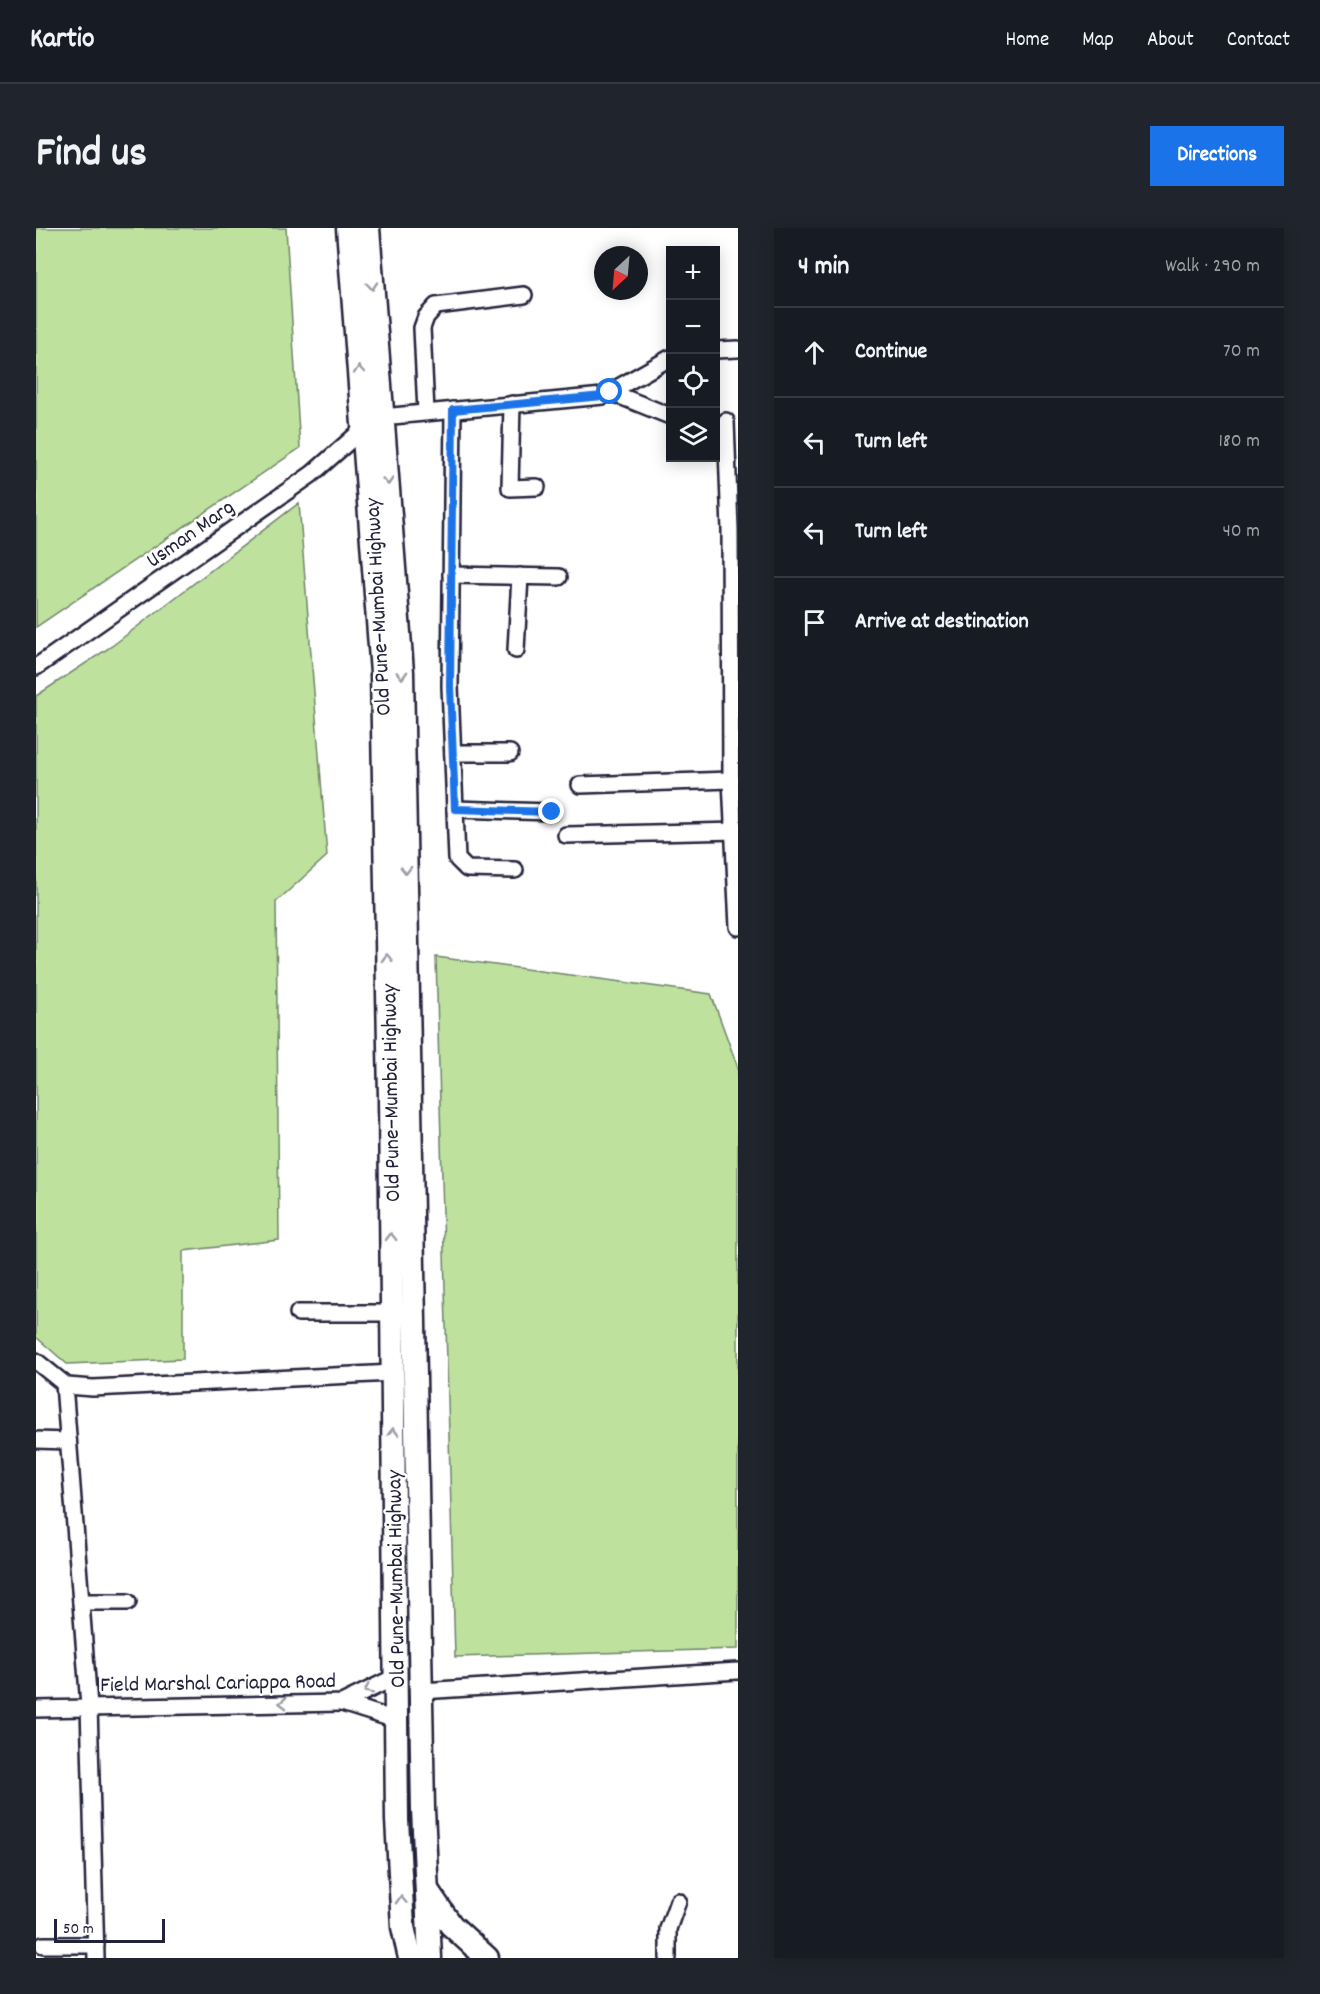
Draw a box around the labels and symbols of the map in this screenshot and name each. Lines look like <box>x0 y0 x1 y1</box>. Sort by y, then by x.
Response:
north arrow <box>594 246 648 300</box>
one-way arrow <box>365 282 378 291</box>
one-way arrow <box>353 366 366 375</box>
route start <box>596 378 622 404</box>
one-way arrow <box>382 476 395 485</box>
street label: Usman Marg <box>141 493 241 577</box>
street label: Old Pune–Mumbai Highway <box>358 496 401 717</box>
one-way arrow <box>395 671 408 680</box>
route end <box>538 798 564 824</box>
one-way arrow <box>399 866 412 875</box>
one-way arrow <box>381 954 393 963</box>
street label: Old Pune–Mumbai Highway <box>375 982 410 1202</box>
one-way arrow <box>385 1233 397 1242</box>
one-way arrow <box>387 1428 399 1437</box>
street label: Old Pune–Mumbai Highway <box>380 1468 415 1688</box>
street label: Field Marshal Cariappa Road <box>100 1667 336 1702</box>
one-way arrow <box>364 1682 375 1694</box>
one-way arrow <box>279 1697 288 1709</box>
one-way arrow <box>395 1896 408 1905</box>
scale bar <box>54 1916 165 1944</box>

